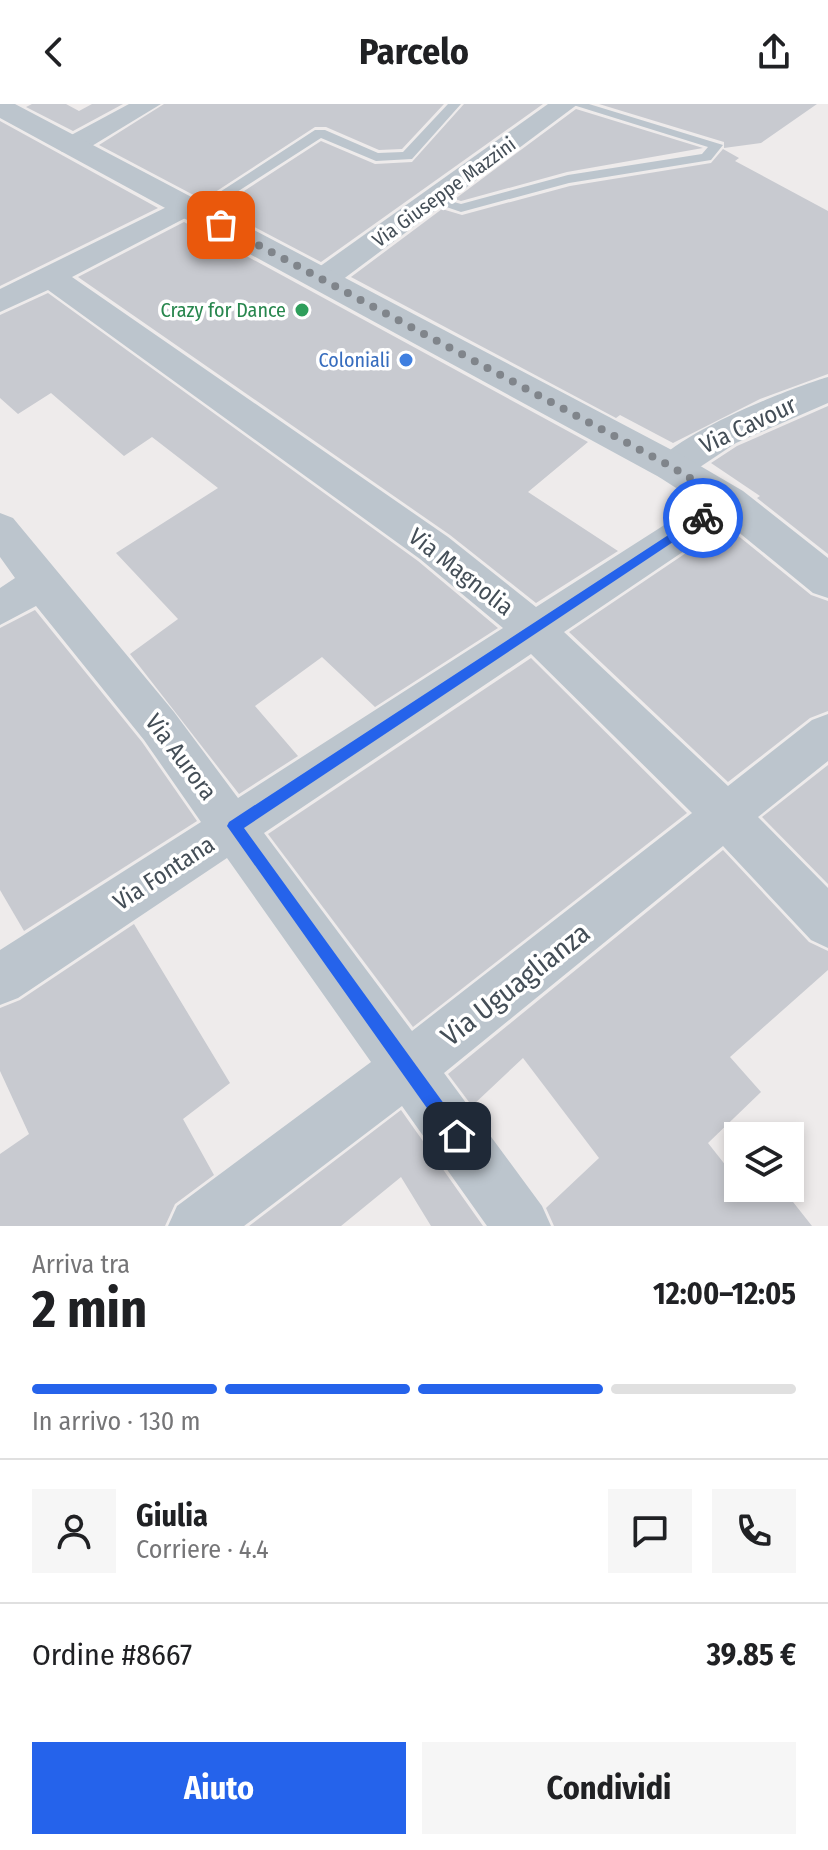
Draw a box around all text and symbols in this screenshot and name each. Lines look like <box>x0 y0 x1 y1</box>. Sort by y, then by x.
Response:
icon: back <box>32 30 76 74</box>
text: Parcelo <box>359 30 469 74</box>
icon: share <box>752 30 796 74</box>
street label: Via Giuseppe Mazzini <box>368 132 520 252</box>
pin <box>187 191 255 259</box>
icon: bag <box>199 203 243 247</box>
place label: Crazy for Dance <box>161 298 286 322</box>
marker: Crazy for Dance <box>293 301 311 319</box>
place label: Coloniali <box>319 348 390 372</box>
marker: Coloniali <box>397 351 415 369</box>
street label: Via Cavour <box>695 390 801 459</box>
courier <box>663 478 743 558</box>
icon: bike <box>681 496 725 540</box>
street label: Via Magnolia <box>403 523 519 621</box>
street label: Via Aurora <box>140 708 222 806</box>
street label: Via Fontana <box>108 830 220 916</box>
street label: Via Uguaglianza <box>434 916 596 1053</box>
pin <box>423 1102 491 1170</box>
icon: home <box>435 1114 479 1158</box>
map controls <box>724 1122 804 1202</box>
button: layers <box>724 1122 804 1202</box>
text: Arriva tra <box>32 1249 130 1280</box>
text: 12:00–12:05 <box>653 1276 796 1312</box>
text: 2 min <box>32 1278 147 1341</box>
text: In arrivo · 130 m <box>32 1406 200 1437</box>
button: person <box>32 1489 116 1573</box>
button: chat <box>608 1489 692 1573</box>
button: phone <box>712 1489 796 1573</box>
text: Giulia <box>136 1498 208 1534</box>
text: Corriere · 4.4 <box>136 1534 269 1565</box>
text: Ordine #8667 <box>32 1637 192 1673</box>
text: 39.85 € <box>707 1637 796 1673</box>
button: Aiuto <box>32 1742 406 1834</box>
button: Condividi <box>422 1742 796 1834</box>

